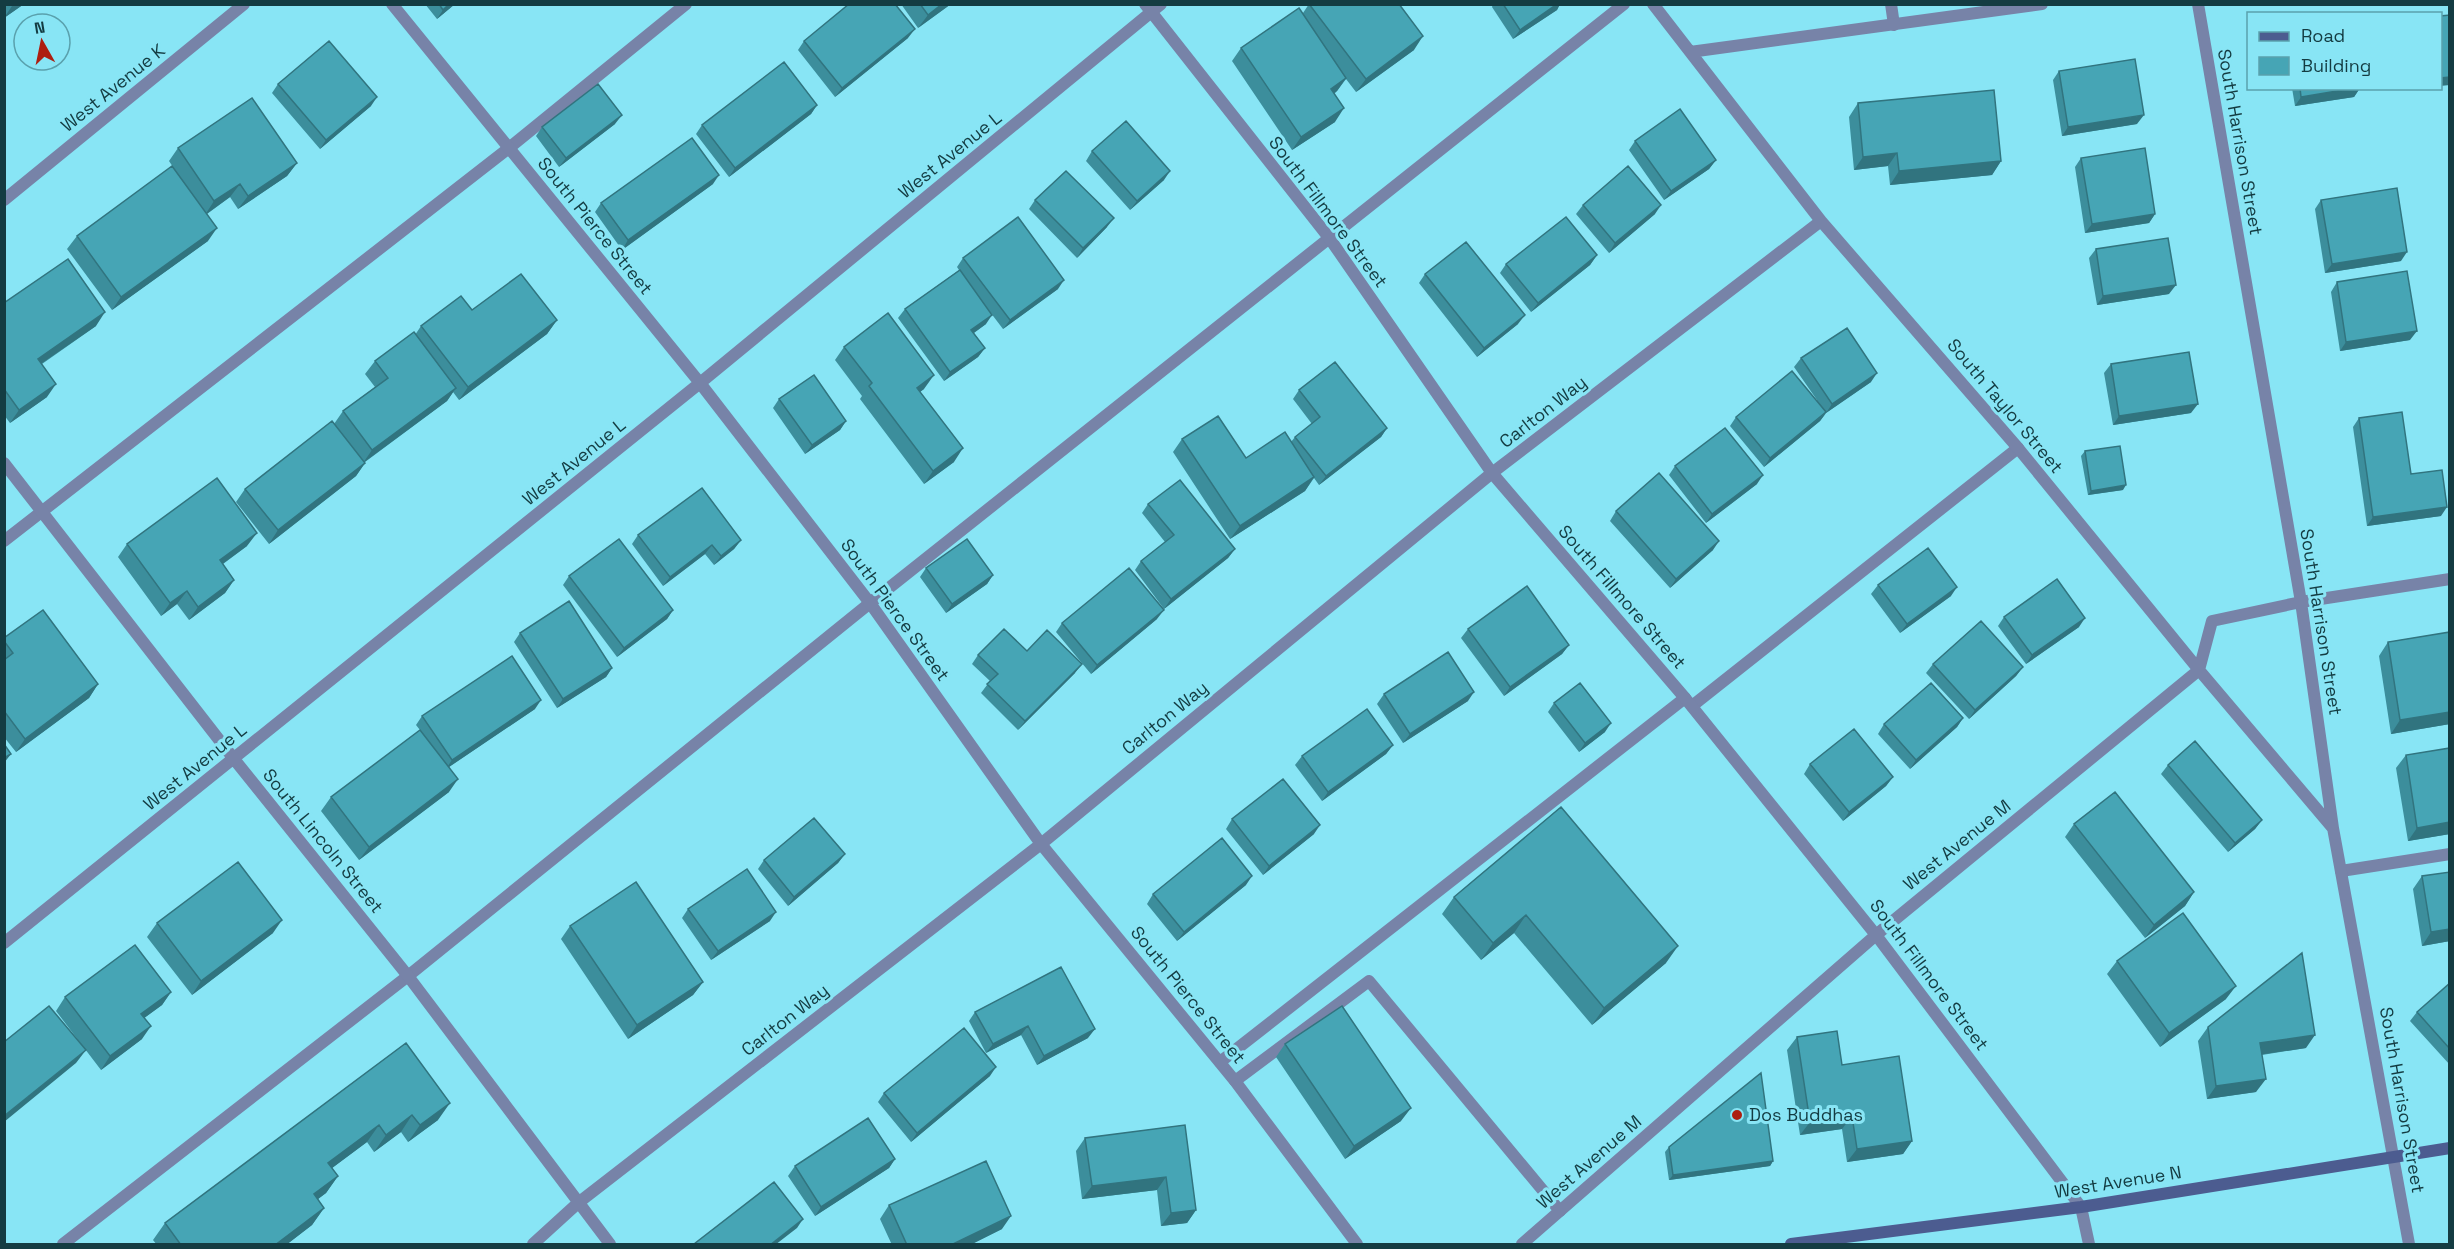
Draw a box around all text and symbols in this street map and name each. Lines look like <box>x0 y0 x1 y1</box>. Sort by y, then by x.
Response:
north arrow <box>12 12 72 72</box>
legend <box>2247 12 2442 90</box>
text: N <box>33 16 47 39</box>
text: Road <box>2301 24 2345 47</box>
street label: West Avenue K <box>56 39 169 137</box>
street label: South Harrison Street <box>2213 47 2268 237</box>
text: Building <box>2301 54 2371 77</box>
street label: West Avenue L <box>893 106 1006 203</box>
street label: South Fillmore Street <box>1264 132 1393 292</box>
street label: South Pierce Street <box>533 152 658 299</box>
street label: South Taylor Street <box>1942 334 2068 478</box>
street label: Carlton Way <box>1494 370 1591 453</box>
street label: West Avenue L <box>517 413 630 510</box>
street label: South Fillmore Street <box>1554 520 1691 673</box>
street label: South Harrison Street <box>2295 527 2348 717</box>
street label: South Pierce Street <box>836 534 955 685</box>
street label: Carlton Way <box>1117 676 1212 759</box>
street label: West Avenue L <box>138 718 251 815</box>
street label: South Lincoln Street <box>258 764 389 918</box>
street label: West Avenue M <box>1898 794 2015 895</box>
street label: South Fillmore Street <box>1865 895 1994 1055</box>
street label: South Pierce Street <box>1126 921 1251 1068</box>
street label: Carlton Way <box>736 978 833 1061</box>
street label: South Harrison Street <box>2375 1005 2430 1195</box>
place label: Dos Buddhas <box>1749 1103 1863 1126</box>
marker: Dos Buddhas <box>1730 1108 1744 1122</box>
street label: West Avenue M <box>1531 1110 1646 1214</box>
street label: West Avenue N <box>2053 1160 2183 1203</box>

